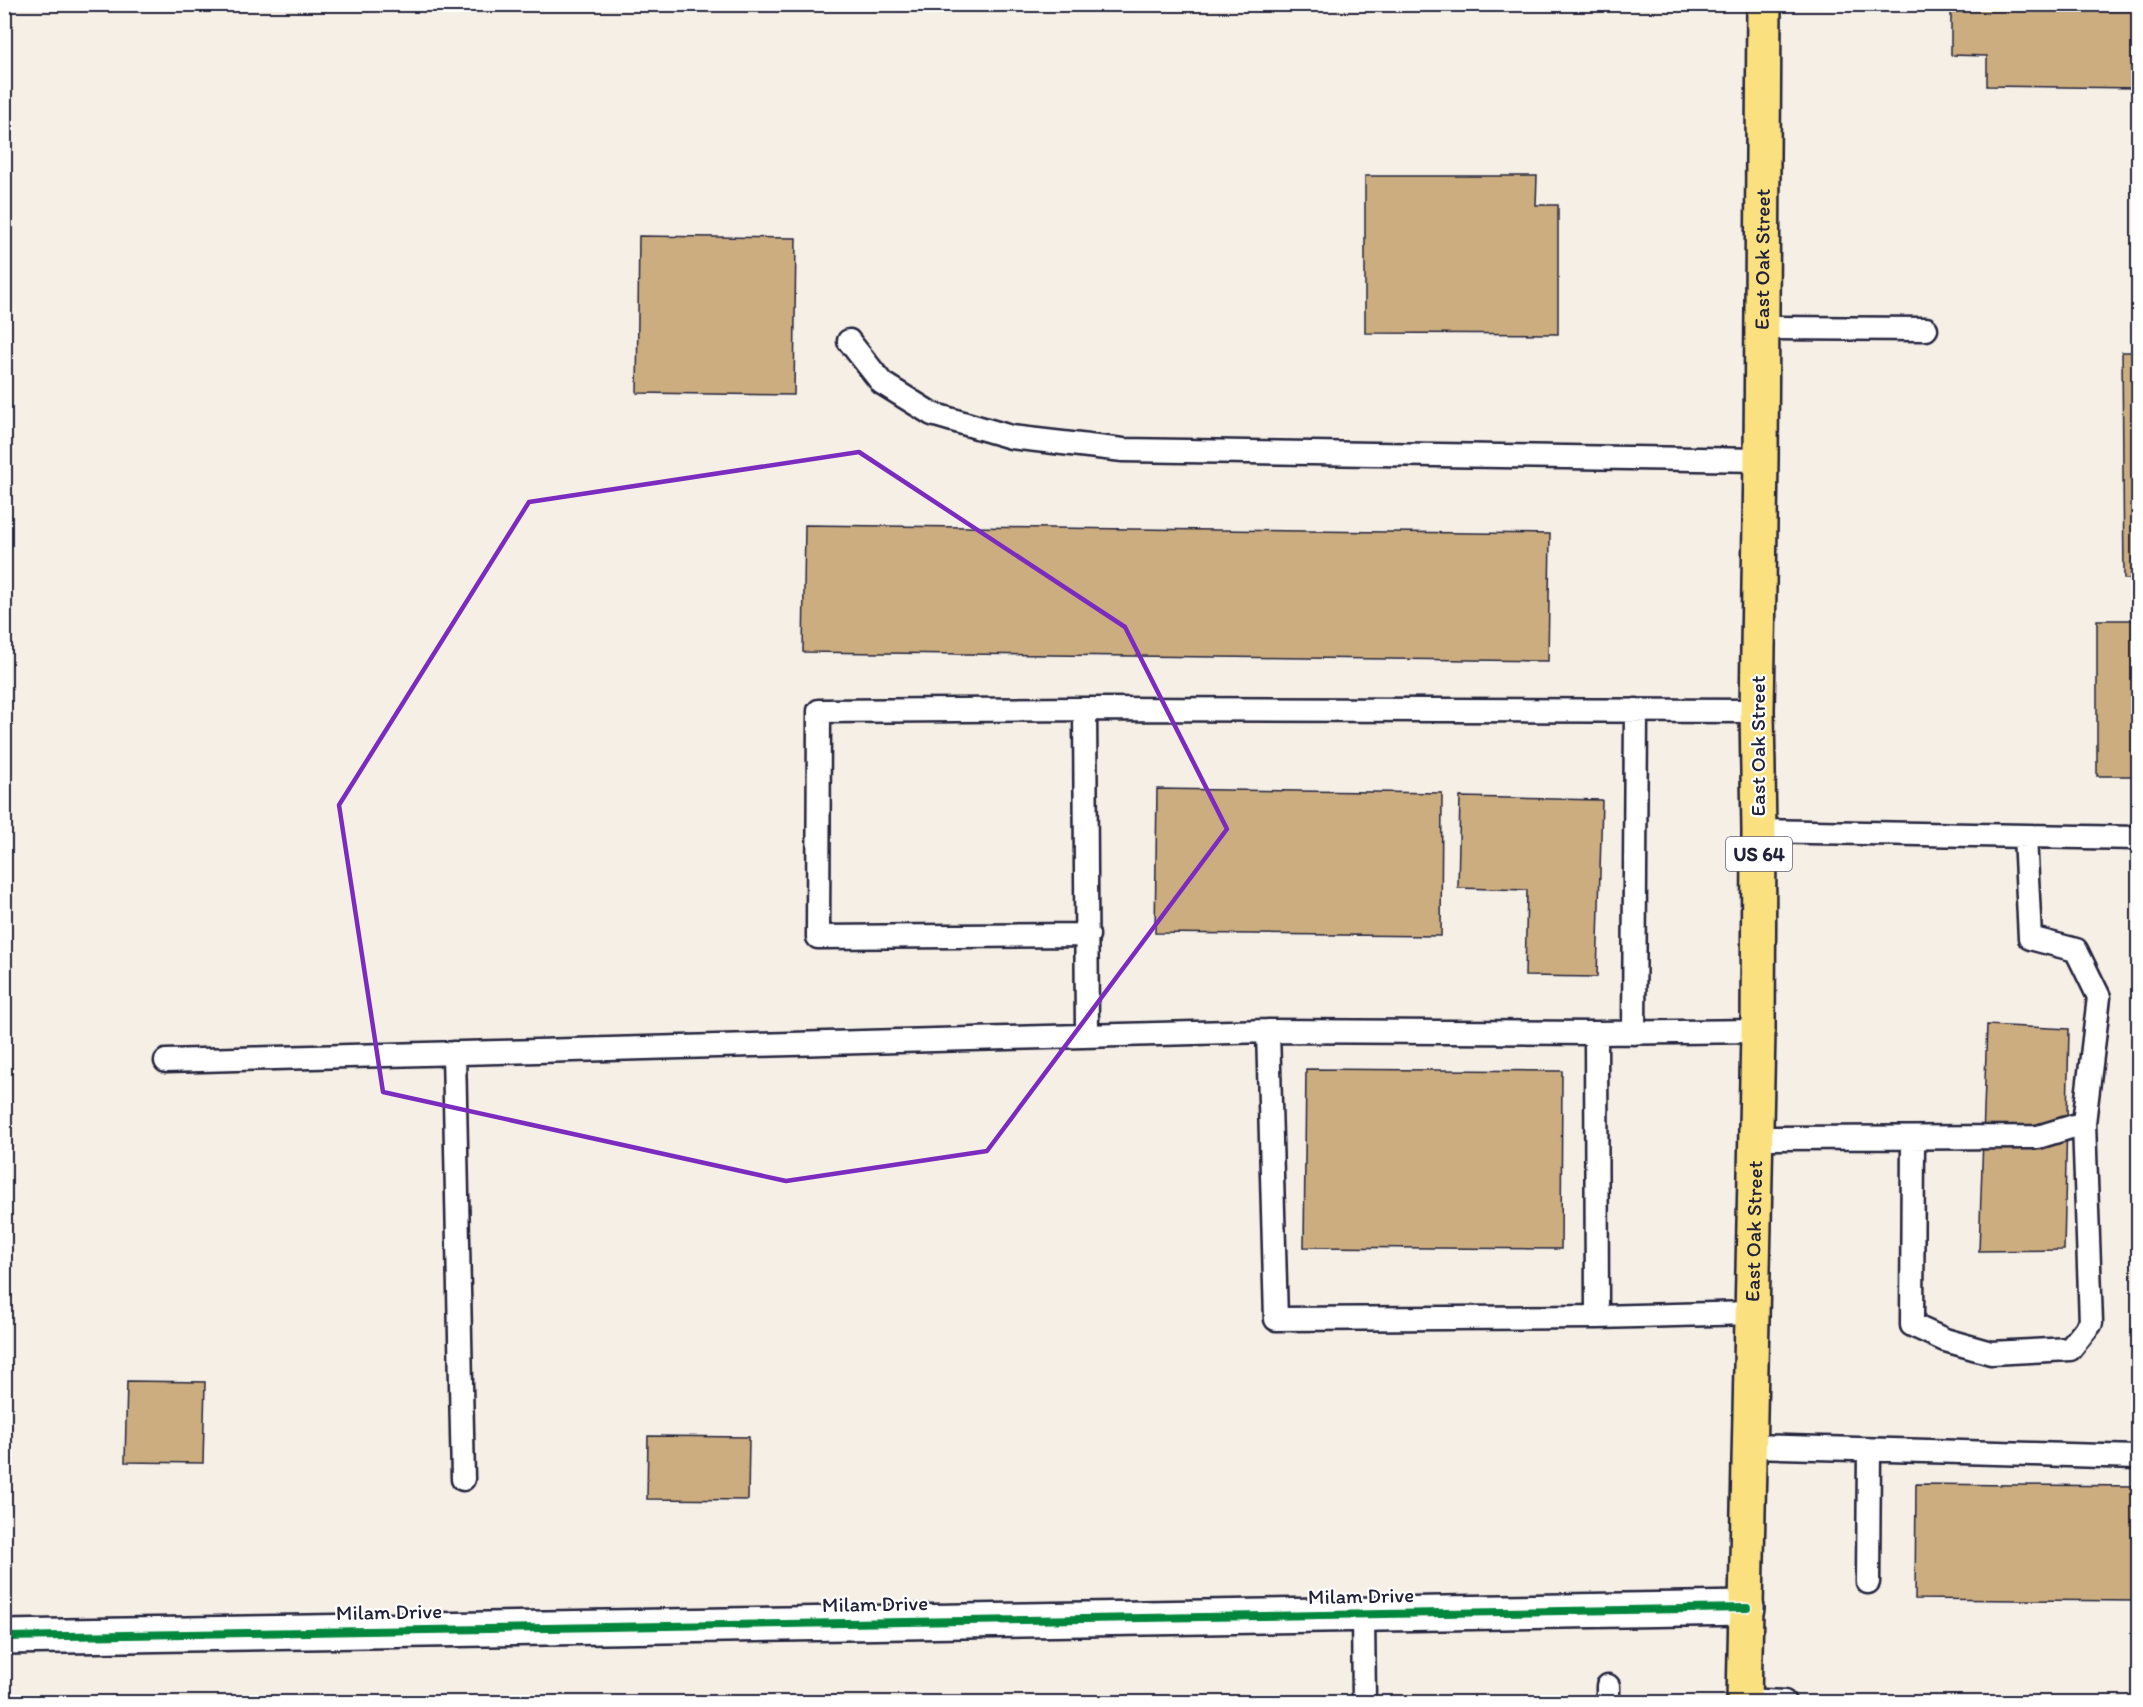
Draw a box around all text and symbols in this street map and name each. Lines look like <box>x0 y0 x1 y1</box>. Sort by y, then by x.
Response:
street label: East Oak Street <box>1749 188 1775 330</box>
street label: East Oak Street <box>1745 675 1770 817</box>
road number: US 64 <box>1726 837 1792 871</box>
street label: East Oak Street <box>1739 1160 1767 1302</box>
street label: Milam Drive <box>1308 1582 1414 1609</box>
street label: Milam Drive <box>822 1590 928 1617</box>
street label: Milam Drive <box>336 1598 442 1625</box>

